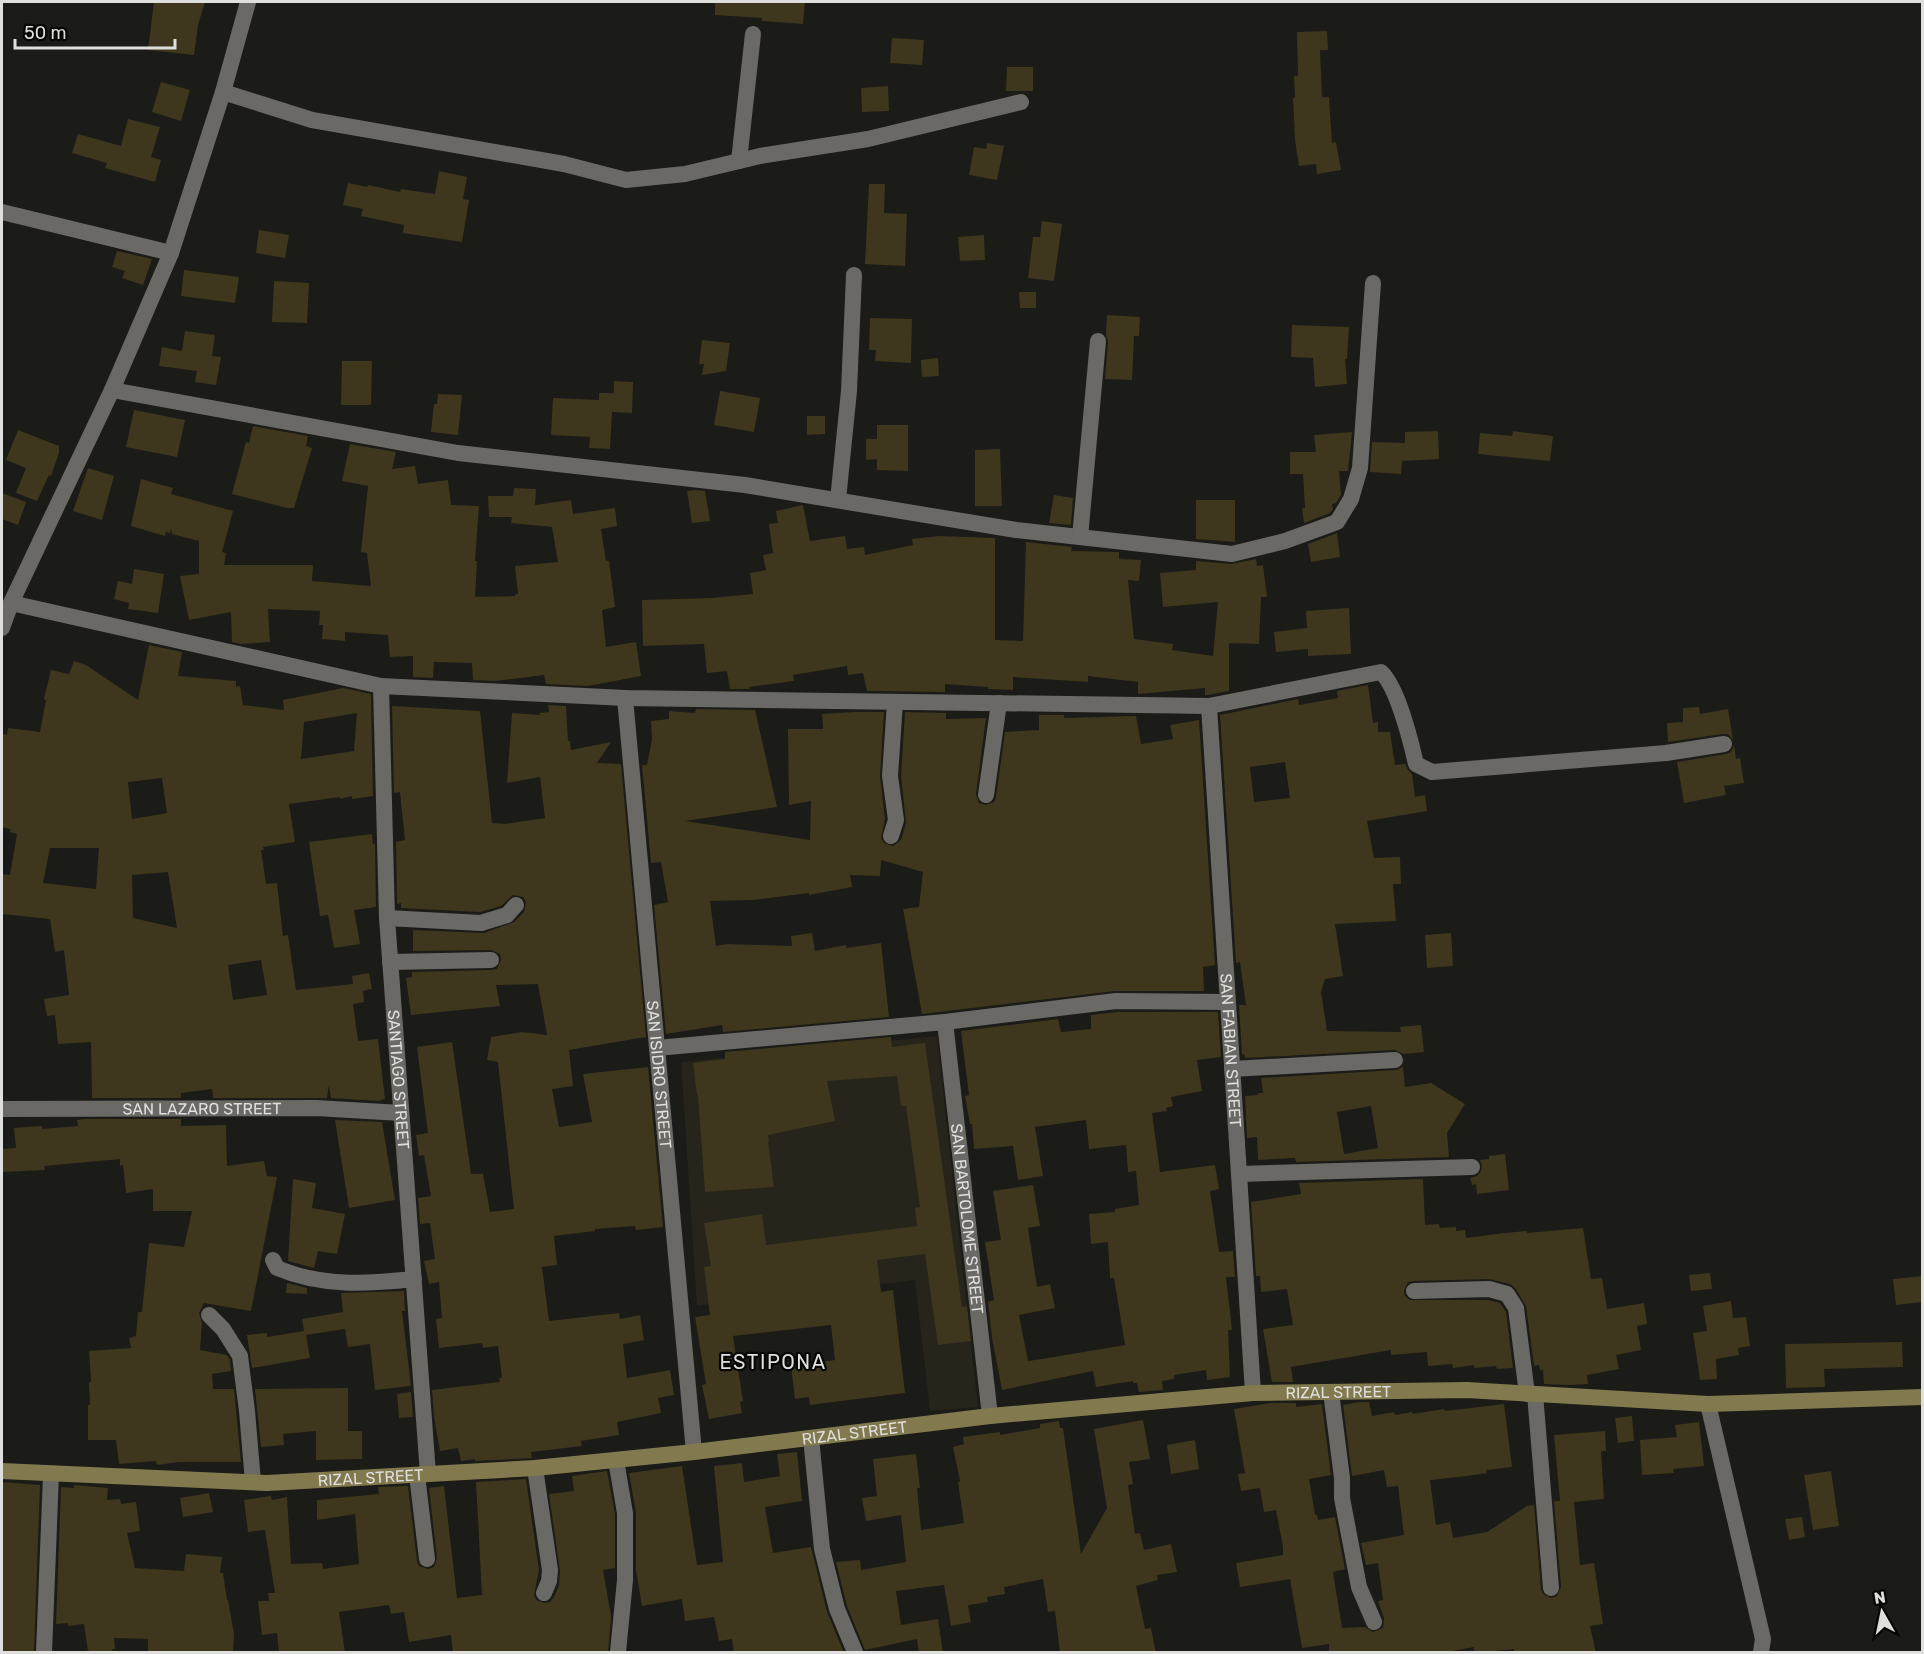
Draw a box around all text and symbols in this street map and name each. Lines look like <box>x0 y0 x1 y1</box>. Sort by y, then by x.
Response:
scale bar <box>15 12 176 50</box>
text: 50 m <box>24 22 67 44</box>
street label: SAN FABIAN STREET <box>1217 973 1245 1128</box>
street label: SAN ISIDRO STREET <box>643 999 676 1149</box>
street label: SANTIAGO STREET <box>384 1009 414 1150</box>
street label: SAN LAZARO STREET <box>122 1099 282 1118</box>
street label: SAN BARTOLOME STREET <box>947 1123 988 1315</box>
district label: ESTIPONA <box>719 1350 827 1374</box>
street label: RIZAL STREET <box>1285 1382 1391 1402</box>
street label: RIZAL STREET <box>801 1417 908 1448</box>
street label: RIZAL STREET <box>317 1465 424 1490</box>
north arrow <box>1852 1582 1912 1642</box>
text: N <box>1873 1587 1887 1608</box>

